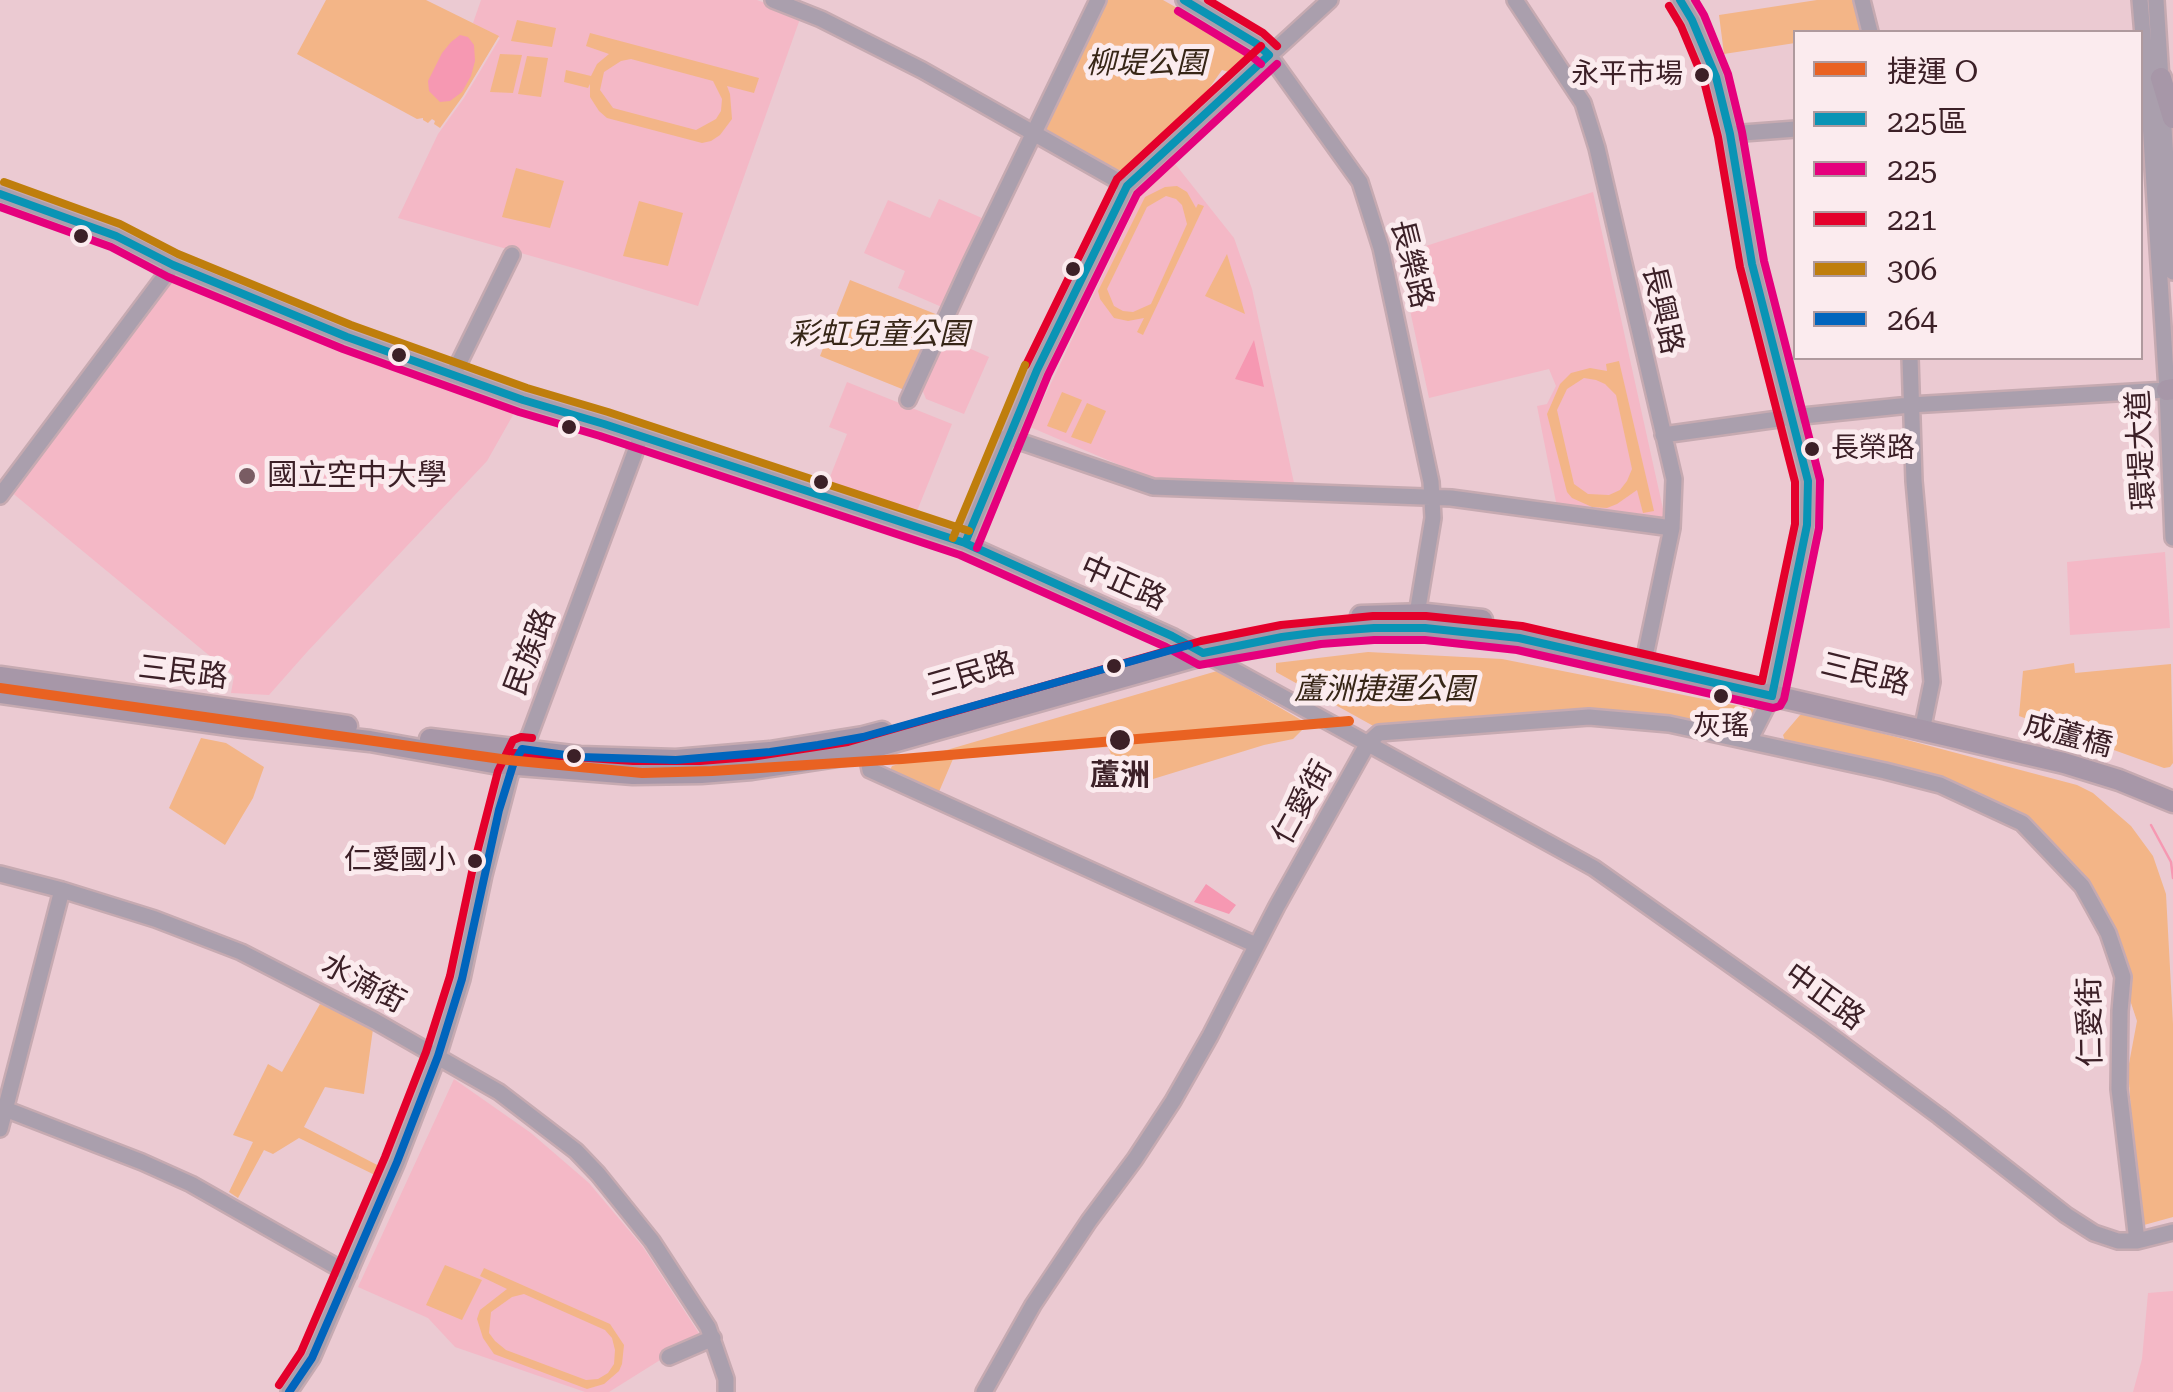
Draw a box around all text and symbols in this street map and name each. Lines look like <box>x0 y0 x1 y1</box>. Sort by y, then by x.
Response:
legend <box>1793 30 2143 360</box>
park label: 柳堤公園 <box>1086 46 1206 82</box>
text: 捷運 O <box>1887 54 1978 89</box>
place label: 永平市場 <box>1571 58 1683 92</box>
marker: 永平市場 <box>1692 65 1712 85</box>
text: 225區 <box>1887 104 1967 139</box>
text: 225 <box>1887 152 1937 187</box>
text: 221 <box>1887 202 1937 237</box>
street label: 長樂路 <box>1383 216 1439 312</box>
unlabelled marker <box>71 226 91 246</box>
text: 306 <box>1887 252 1937 287</box>
unlabelled marker <box>1063 259 1083 279</box>
street label: 長興路 <box>1634 262 1690 358</box>
text: 264 <box>1887 302 1937 337</box>
park label: 彩虹兒童公園 <box>789 317 969 353</box>
unlabelled marker <box>389 345 409 365</box>
street label: 環堤大道 <box>2121 389 2163 511</box>
unlabelled marker <box>559 417 579 437</box>
place label: 長榮路 <box>1831 432 1915 466</box>
marker: 長榮路 <box>1802 439 1822 459</box>
place label: 國立空中大學 <box>267 458 447 494</box>
marker: 國立空中大學 <box>236 465 258 487</box>
unlabelled marker <box>811 472 831 492</box>
street label: 中正路 <box>1075 549 1171 619</box>
street label: 民族路 <box>498 604 564 700</box>
street label: 三民路 <box>923 645 1019 705</box>
street label: 三民路 <box>1817 647 1913 703</box>
street label: 三民路 <box>136 650 230 696</box>
unlabelled marker <box>1104 656 1124 676</box>
park label: 蘆洲捷運公園 <box>1294 672 1474 708</box>
marker: 灰瑤 <box>1711 686 1731 706</box>
street label: 成蘆橋 <box>2020 707 2116 765</box>
place label: 灰瑤 <box>1693 710 1749 744</box>
marker: 蘆洲 <box>1107 727 1133 753</box>
unlabelled marker <box>564 746 584 766</box>
street label: 仁愛街 <box>1265 755 1341 851</box>
place label: 蘆洲 <box>1090 758 1150 794</box>
place label: 仁愛國小 <box>344 844 456 878</box>
marker: 仁愛國小 <box>465 851 485 871</box>
street label: 水湳街 <box>315 947 411 1021</box>
street label: 中正路 <box>1777 956 1871 1038</box>
street label: 仁愛街 <box>2072 977 2110 1067</box>

